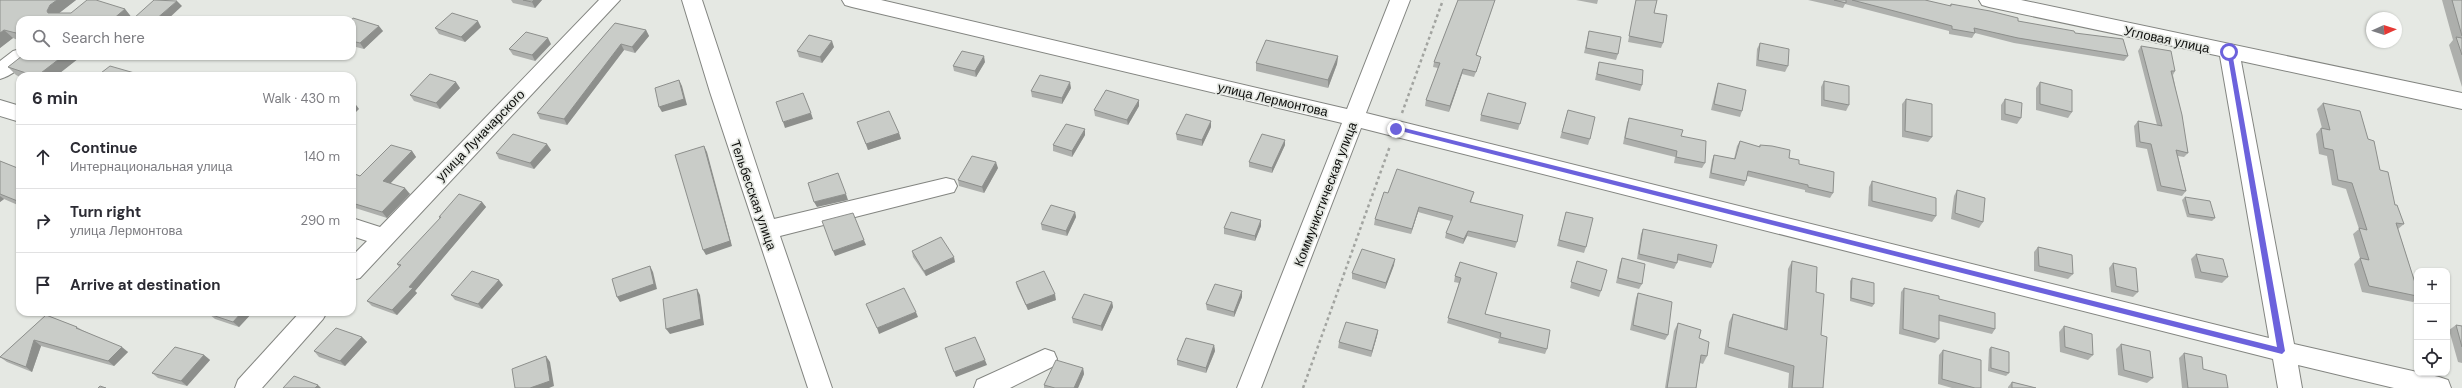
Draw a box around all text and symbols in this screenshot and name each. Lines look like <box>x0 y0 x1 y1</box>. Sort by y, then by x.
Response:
north arrow <box>2366 12 2402 48</box>
search box <box>16 16 356 60</box>
street label: Угловая улица <box>2122 22 2212 57</box>
icon: search <box>30 27 52 49</box>
text: Search here <box>62 28 145 48</box>
route start <box>2220 43 2238 61</box>
street label: улица Лермонтова <box>1216 79 1330 121</box>
street label: улица Луначарского <box>432 86 528 185</box>
text: 6 min <box>32 87 78 109</box>
text: Walk · 430 m <box>263 90 340 107</box>
street label: Коммунистическая улица <box>1290 119 1361 269</box>
route end <box>1387 120 1405 138</box>
text: Continue <box>70 138 138 158</box>
street label: Тельбесская улица <box>727 138 781 253</box>
icon: ahead <box>32 146 54 168</box>
text: 140 m <box>304 148 340 165</box>
text: Интернациональная улица <box>70 158 233 175</box>
text: Turn right <box>70 202 141 222</box>
icon: right <box>32 210 54 232</box>
text: 290 m <box>301 212 340 229</box>
text: улица Лермонтова <box>70 222 183 239</box>
map controls <box>2414 268 2450 376</box>
button: + <box>2414 268 2450 304</box>
icon: arrive <box>32 274 54 296</box>
text: Arrive at destination <box>70 275 221 295</box>
button: − <box>2414 304 2450 340</box>
button: locate <box>2414 340 2450 376</box>

